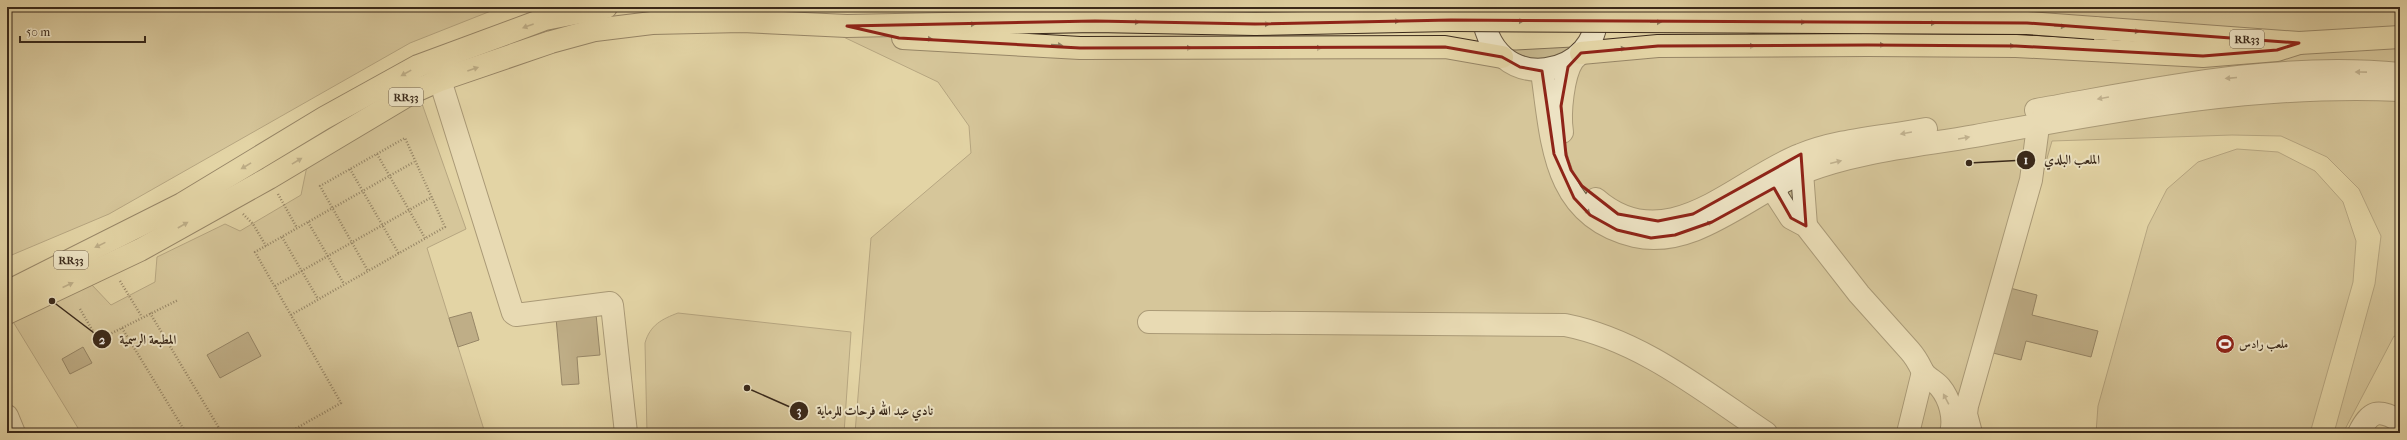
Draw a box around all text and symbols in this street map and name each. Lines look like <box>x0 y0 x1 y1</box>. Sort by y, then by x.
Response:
scale bar <box>20 18 145 44</box>
one-way arrow <box>1128 18 1140 25</box>
one-way arrow <box>1388 18 1401 24</box>
one-way arrow <box>1512 18 1525 24</box>
one-way arrow <box>1650 19 1663 25</box>
one-way arrow <box>1794 19 1807 25</box>
one-way arrow <box>964 20 976 27</box>
one-way arrow <box>1924 20 1937 26</box>
one-way arrow <box>1258 21 1271 27</box>
one-way arrow <box>2054 22 2066 29</box>
one-way arrow <box>521 23 533 29</box>
text: 50 m <box>26 25 50 39</box>
one-way arrow <box>2128 27 2140 34</box>
road number: RR33 <box>2230 30 2264 48</box>
one-way arrow <box>921 36 933 43</box>
one-way arrow <box>1051 42 1063 49</box>
one-way arrow <box>1873 42 1885 49</box>
one-way arrow <box>1743 43 1756 49</box>
one-way arrow <box>2003 43 2016 49</box>
one-way arrow <box>1180 45 1193 51</box>
one-way arrow <box>1310 45 1323 51</box>
one-way arrow <box>1614 46 1626 52</box>
one-way arrow <box>467 65 479 71</box>
one-way arrow <box>401 69 412 76</box>
one-way arrow <box>2354 69 2367 75</box>
one-way arrow <box>2225 74 2237 81</box>
road number: RR33 <box>389 88 423 106</box>
one-way arrow <box>2097 95 2109 101</box>
one-way arrow <box>1900 130 1912 136</box>
one-way arrow <box>1958 135 1970 141</box>
callout: الملعب البلدي <box>2016 147 2108 172</box>
text: الملعب البلدي <box>2044 152 2100 171</box>
text: 1 <box>2024 153 2028 167</box>
one-way arrow <box>291 158 303 165</box>
one-way arrow <box>1830 159 1842 165</box>
one-way arrow <box>241 162 251 170</box>
one-way arrow <box>1581 205 1591 215</box>
one-way arrow <box>177 221 189 228</box>
one-way arrow <box>1701 221 1713 227</box>
one-way arrow <box>95 242 106 248</box>
road number: RR33 <box>54 251 88 269</box>
one-way arrow <box>62 282 73 288</box>
callout: المطبعة الرسمية <box>92 327 184 352</box>
text: المطبعة الرسمية <box>120 332 177 348</box>
text: 2 <box>99 333 106 347</box>
sports icon: ملعب رادس <box>2214 333 2236 355</box>
place label: ملعب رادس <box>2239 337 2289 352</box>
one-way arrow <box>1943 393 1950 405</box>
callout: نادي عبد الله فرحات للرماية <box>789 398 942 423</box>
text: نادي عبد الله فرحات للرماية <box>817 400 934 422</box>
text: 3 <box>797 404 802 419</box>

